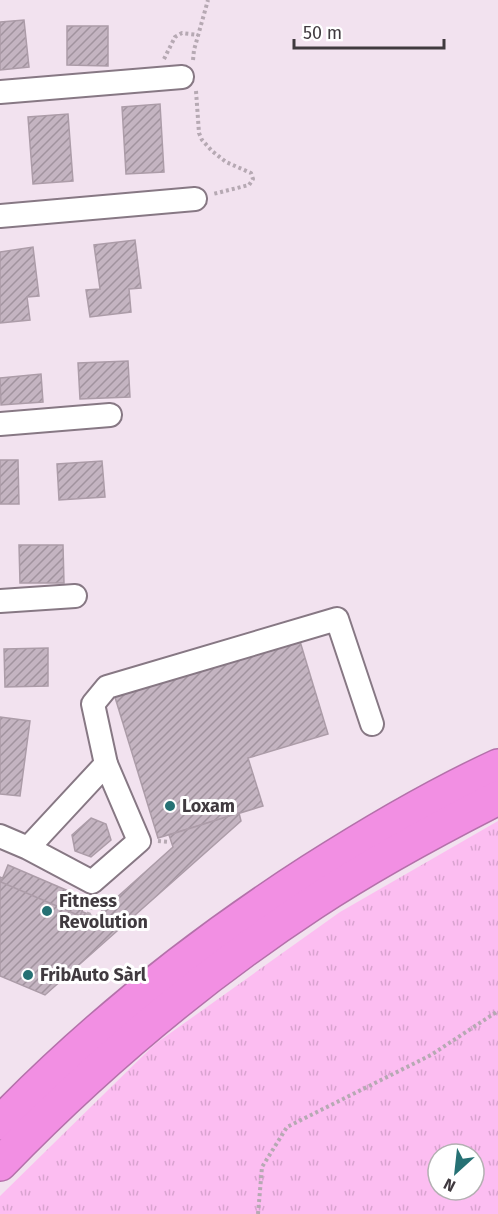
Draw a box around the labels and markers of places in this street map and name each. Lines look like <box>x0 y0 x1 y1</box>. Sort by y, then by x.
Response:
place label: Loxam <box>182 795 235 817</box>
marker: Loxam <box>163 799 177 813</box>
place label: Fitness Revolution <box>59 890 148 933</box>
marker: Fitness Revolution <box>40 904 54 918</box>
place label: FribAuto Sàrl <box>40 964 147 986</box>
marker: FribAuto Sàrl <box>21 968 35 982</box>

